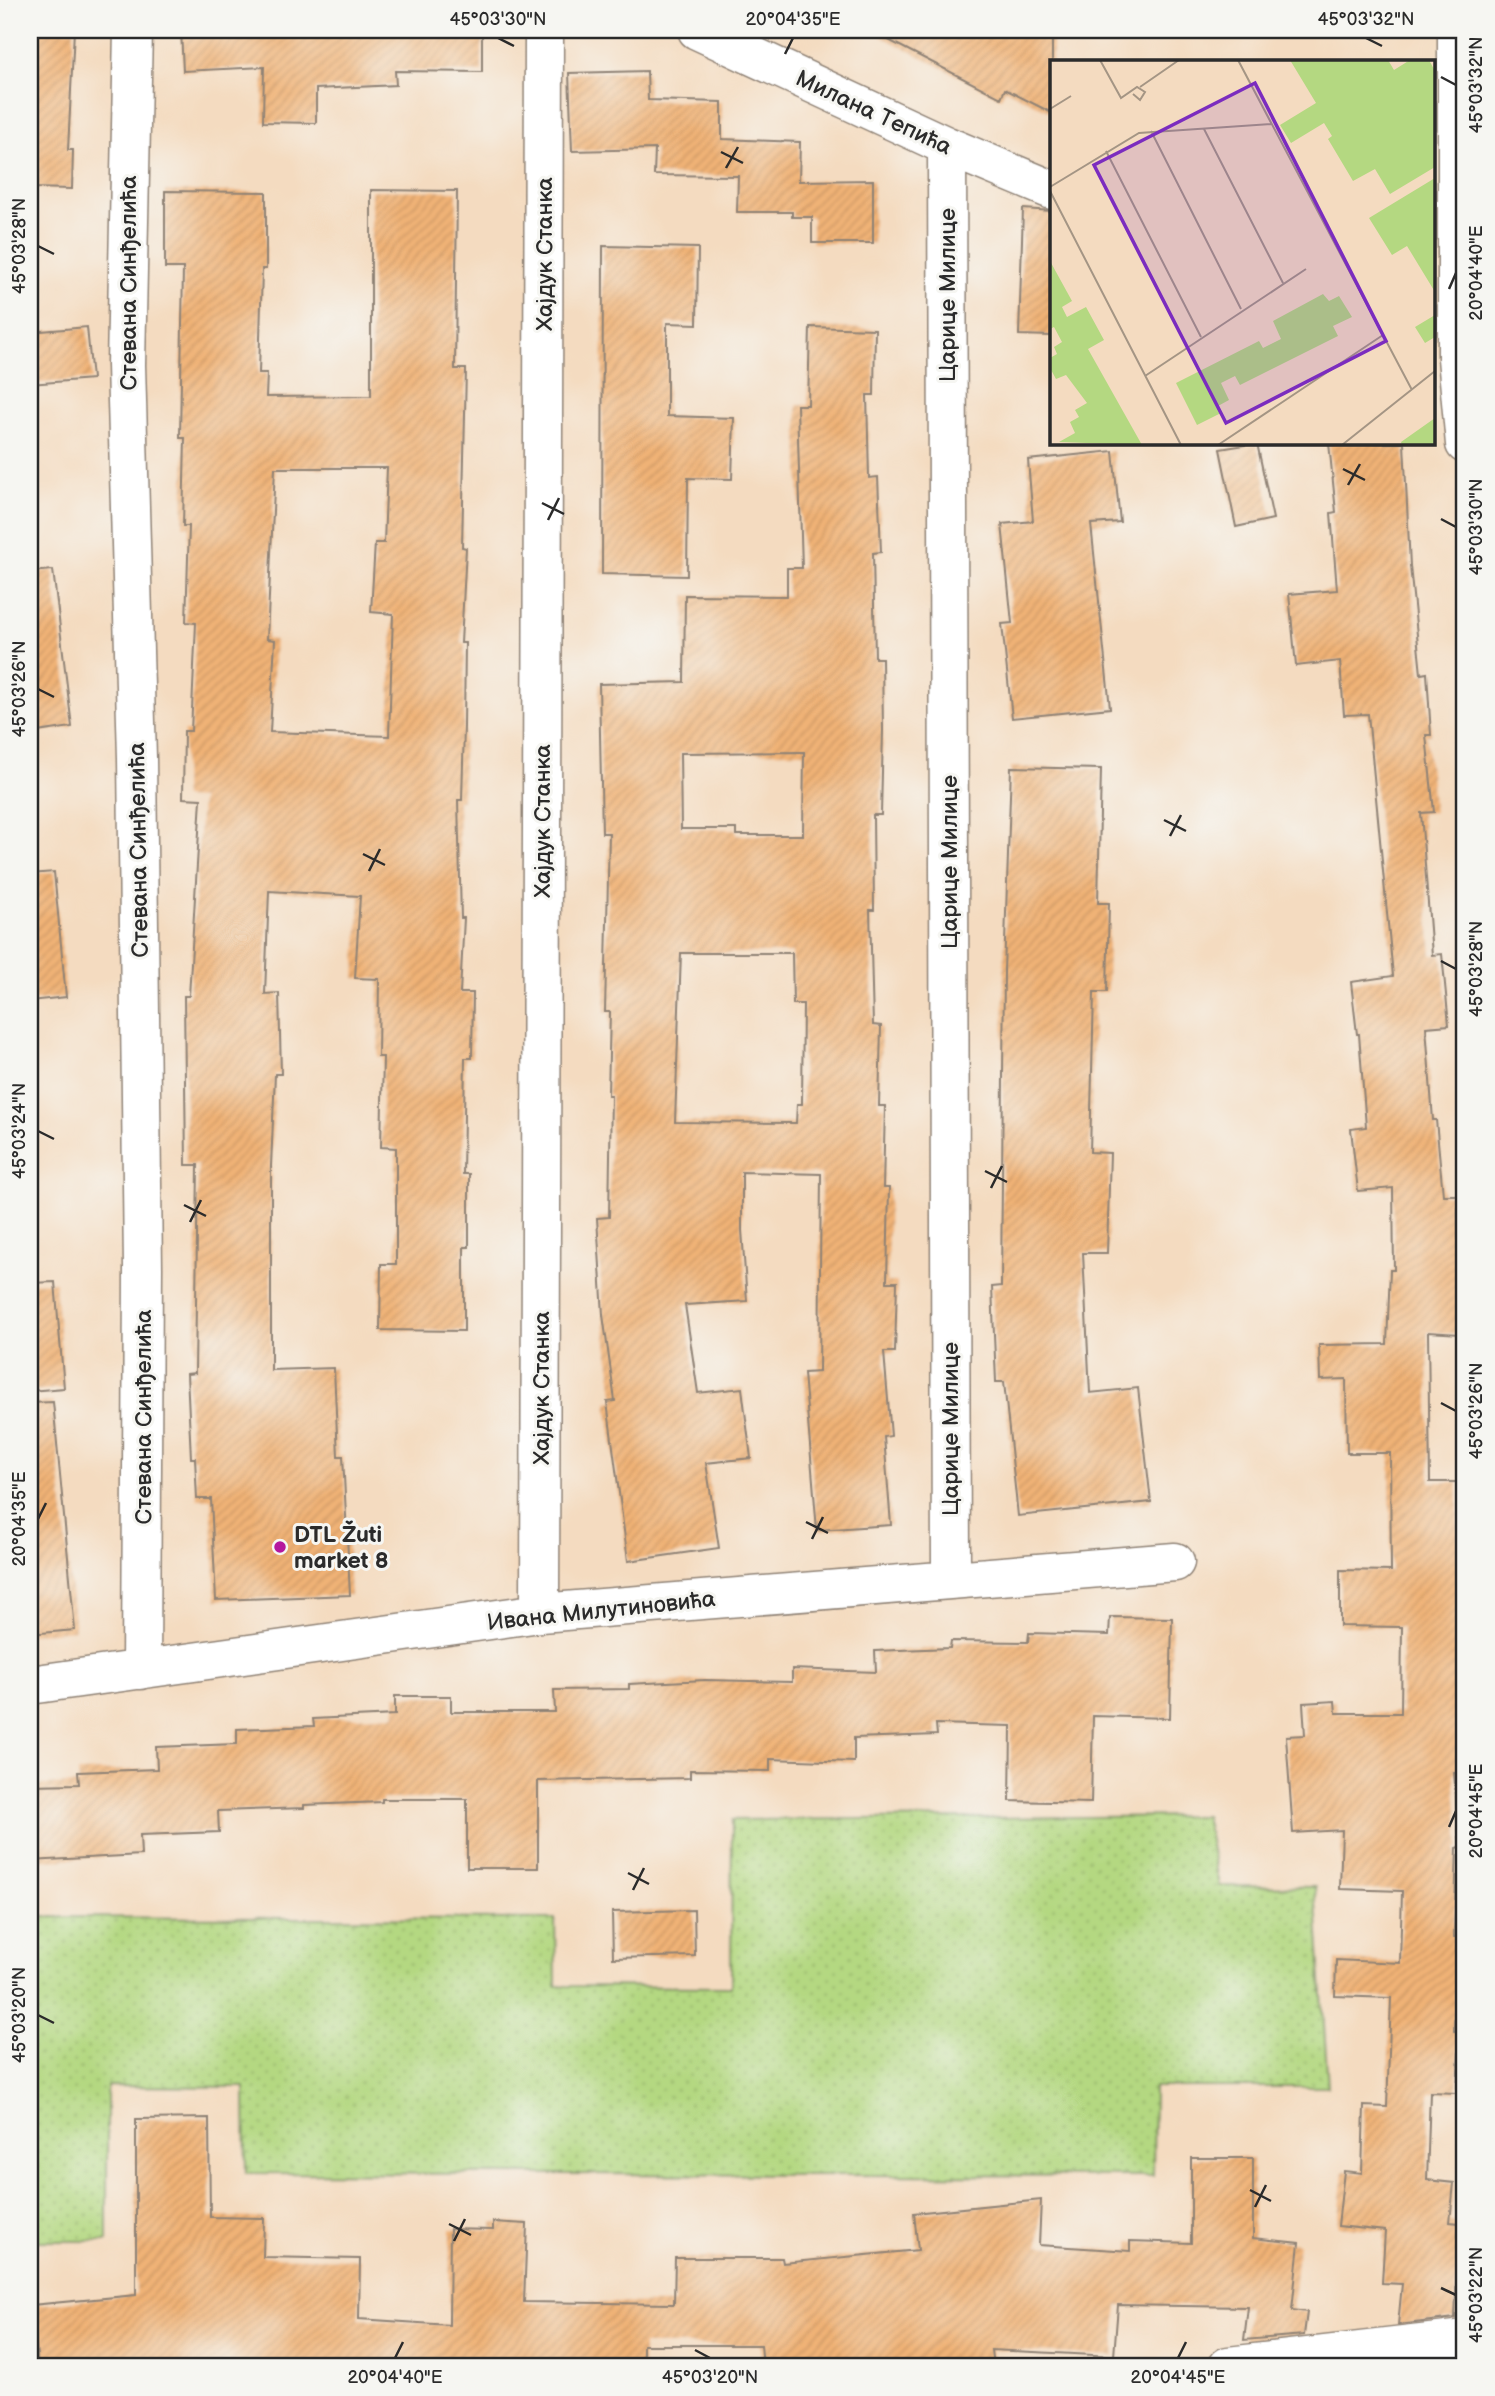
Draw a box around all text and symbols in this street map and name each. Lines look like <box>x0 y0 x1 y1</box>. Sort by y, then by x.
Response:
text: 45°03'30"N <box>450 9 546 30</box>
text: 20°04'35"E <box>745 9 841 30</box>
text: 45°03'32"N <box>1318 9 1414 30</box>
text: 45°03'32"N <box>1466 37 1487 133</box>
inset map <box>1050 60 1436 444</box>
street label: Милана Тепића <box>791 65 956 161</box>
street label: Стевана Синђелића <box>115 175 143 391</box>
street label: Хајдук Станка <box>531 177 559 331</box>
text: 45°03'28"N <box>9 198 30 294</box>
street label: Царице Милице <box>934 208 962 382</box>
text: 20°04'40"E <box>1466 225 1487 321</box>
text: 45°03'30"N <box>1466 479 1487 575</box>
text: 45°03'26"N <box>9 641 30 737</box>
street label: Стевана Синђелића <box>123 742 155 958</box>
street label: Хајдук Станка <box>529 744 557 898</box>
street label: Царице Милице <box>936 775 964 949</box>
text: 45°03'28"N <box>1466 921 1487 1017</box>
text: 45°03'24"N <box>9 1083 30 1179</box>
street label: Стевана Синђелића <box>130 1309 158 1525</box>
street label: Хајдук Станка <box>528 1311 556 1465</box>
street label: Царице Милице <box>937 1342 965 1516</box>
text: 45°03'26"N <box>1466 1363 1487 1459</box>
text: 20°04'35"E <box>9 1471 30 1567</box>
place label: DTL Žuti market 8 <box>294 1520 389 1575</box>
marker: DTL Žuti market 8 <box>272 1539 288 1555</box>
street label: Ивана Милутиновића <box>485 1585 717 1637</box>
text: 20°04'45"E <box>1466 1763 1487 1858</box>
text: 45°03'20"N <box>9 1967 30 2063</box>
text: 45°03'22"N <box>1466 2247 1487 2343</box>
text: 20°04'40"E <box>347 2367 443 2388</box>
text: 45°03'20"N <box>662 2367 758 2388</box>
text: 20°04'45"E <box>1131 2367 1226 2388</box>

